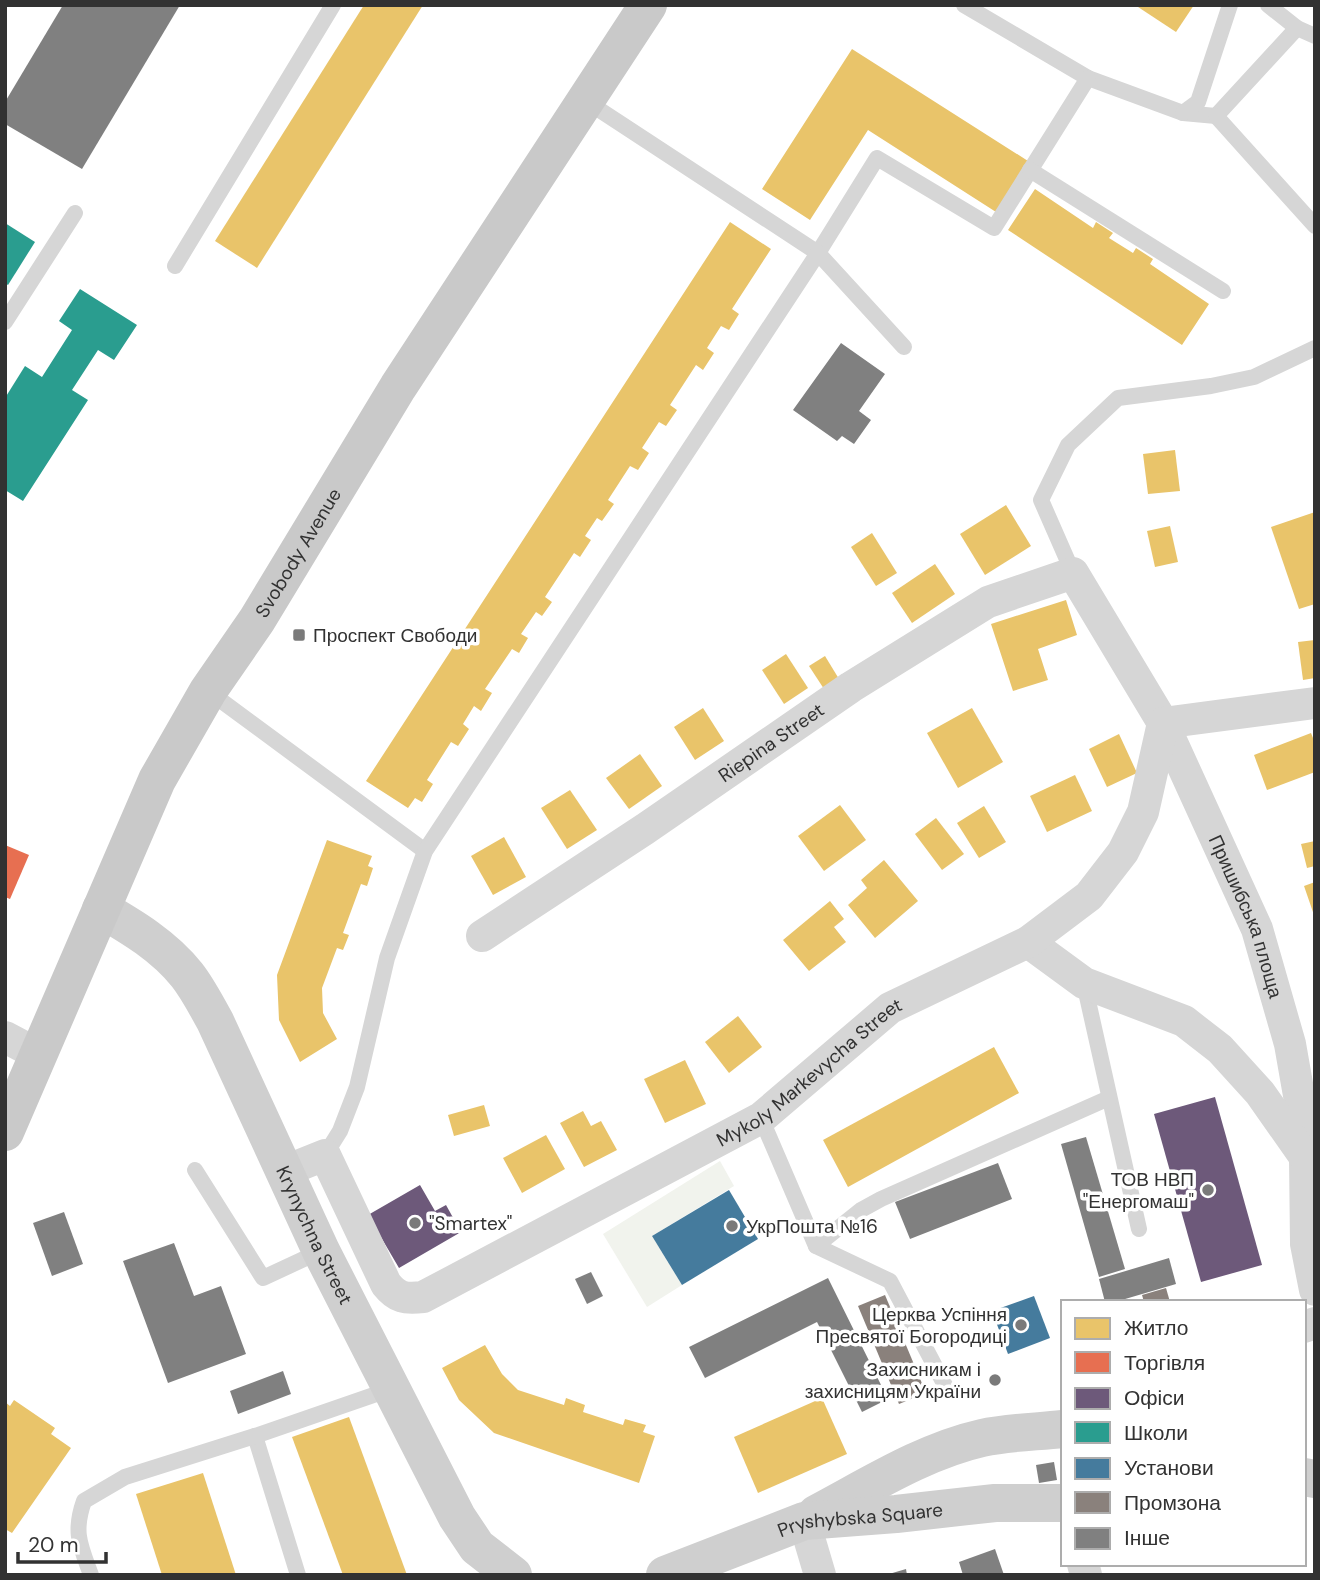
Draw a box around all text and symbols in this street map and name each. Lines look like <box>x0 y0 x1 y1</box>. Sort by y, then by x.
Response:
street label: Svobody Avenue <box>249 483 347 622</box>
place label: Проспект Свободи <box>313 623 477 648</box>
marker: Проспект Свободи <box>291 627 307 643</box>
street label: Riepina Street <box>713 697 829 787</box>
street label: Пришибська площа <box>1203 831 1289 1001</box>
street label: Mykoly Markevycha Street <box>712 992 906 1152</box>
street label: Krynychna Street <box>271 1162 359 1309</box>
place label: ТОВ НВП "Енергомаш" <box>1083 1167 1194 1214</box>
marker: ТОВ НВП "Енергомаш" <box>1200 1182 1216 1198</box>
place label: "Smartex" <box>429 1211 512 1236</box>
place label: УкрПошта №16 <box>746 1214 878 1239</box>
marker: "Smartex" <box>407 1215 423 1231</box>
marker: УкрПошта №16 <box>724 1218 740 1234</box>
legend <box>1061 1300 1306 1566</box>
place label: Церква Успіння Пресвятої Богородиці <box>816 1302 1007 1349</box>
text: Житло <box>1124 1314 1188 1342</box>
marker: Церква Успіння Пресвятої Богородиці <box>1013 1317 1029 1333</box>
text: Торгівля <box>1124 1349 1205 1377</box>
place label: Захисникам і захисницям України <box>805 1357 981 1404</box>
marker: Захисникам і захисницям України <box>987 1372 1003 1388</box>
text: Офіси <box>1124 1384 1185 1412</box>
text: Школи <box>1124 1419 1188 1447</box>
text: Установи <box>1124 1454 1214 1482</box>
text: Промзона <box>1124 1489 1221 1517</box>
street label: Pryshybska Square <box>774 1496 944 1543</box>
scale bar <box>18 1520 105 1564</box>
text: Інше <box>1124 1524 1170 1552</box>
text: 20 m <box>28 1531 79 1559</box>

